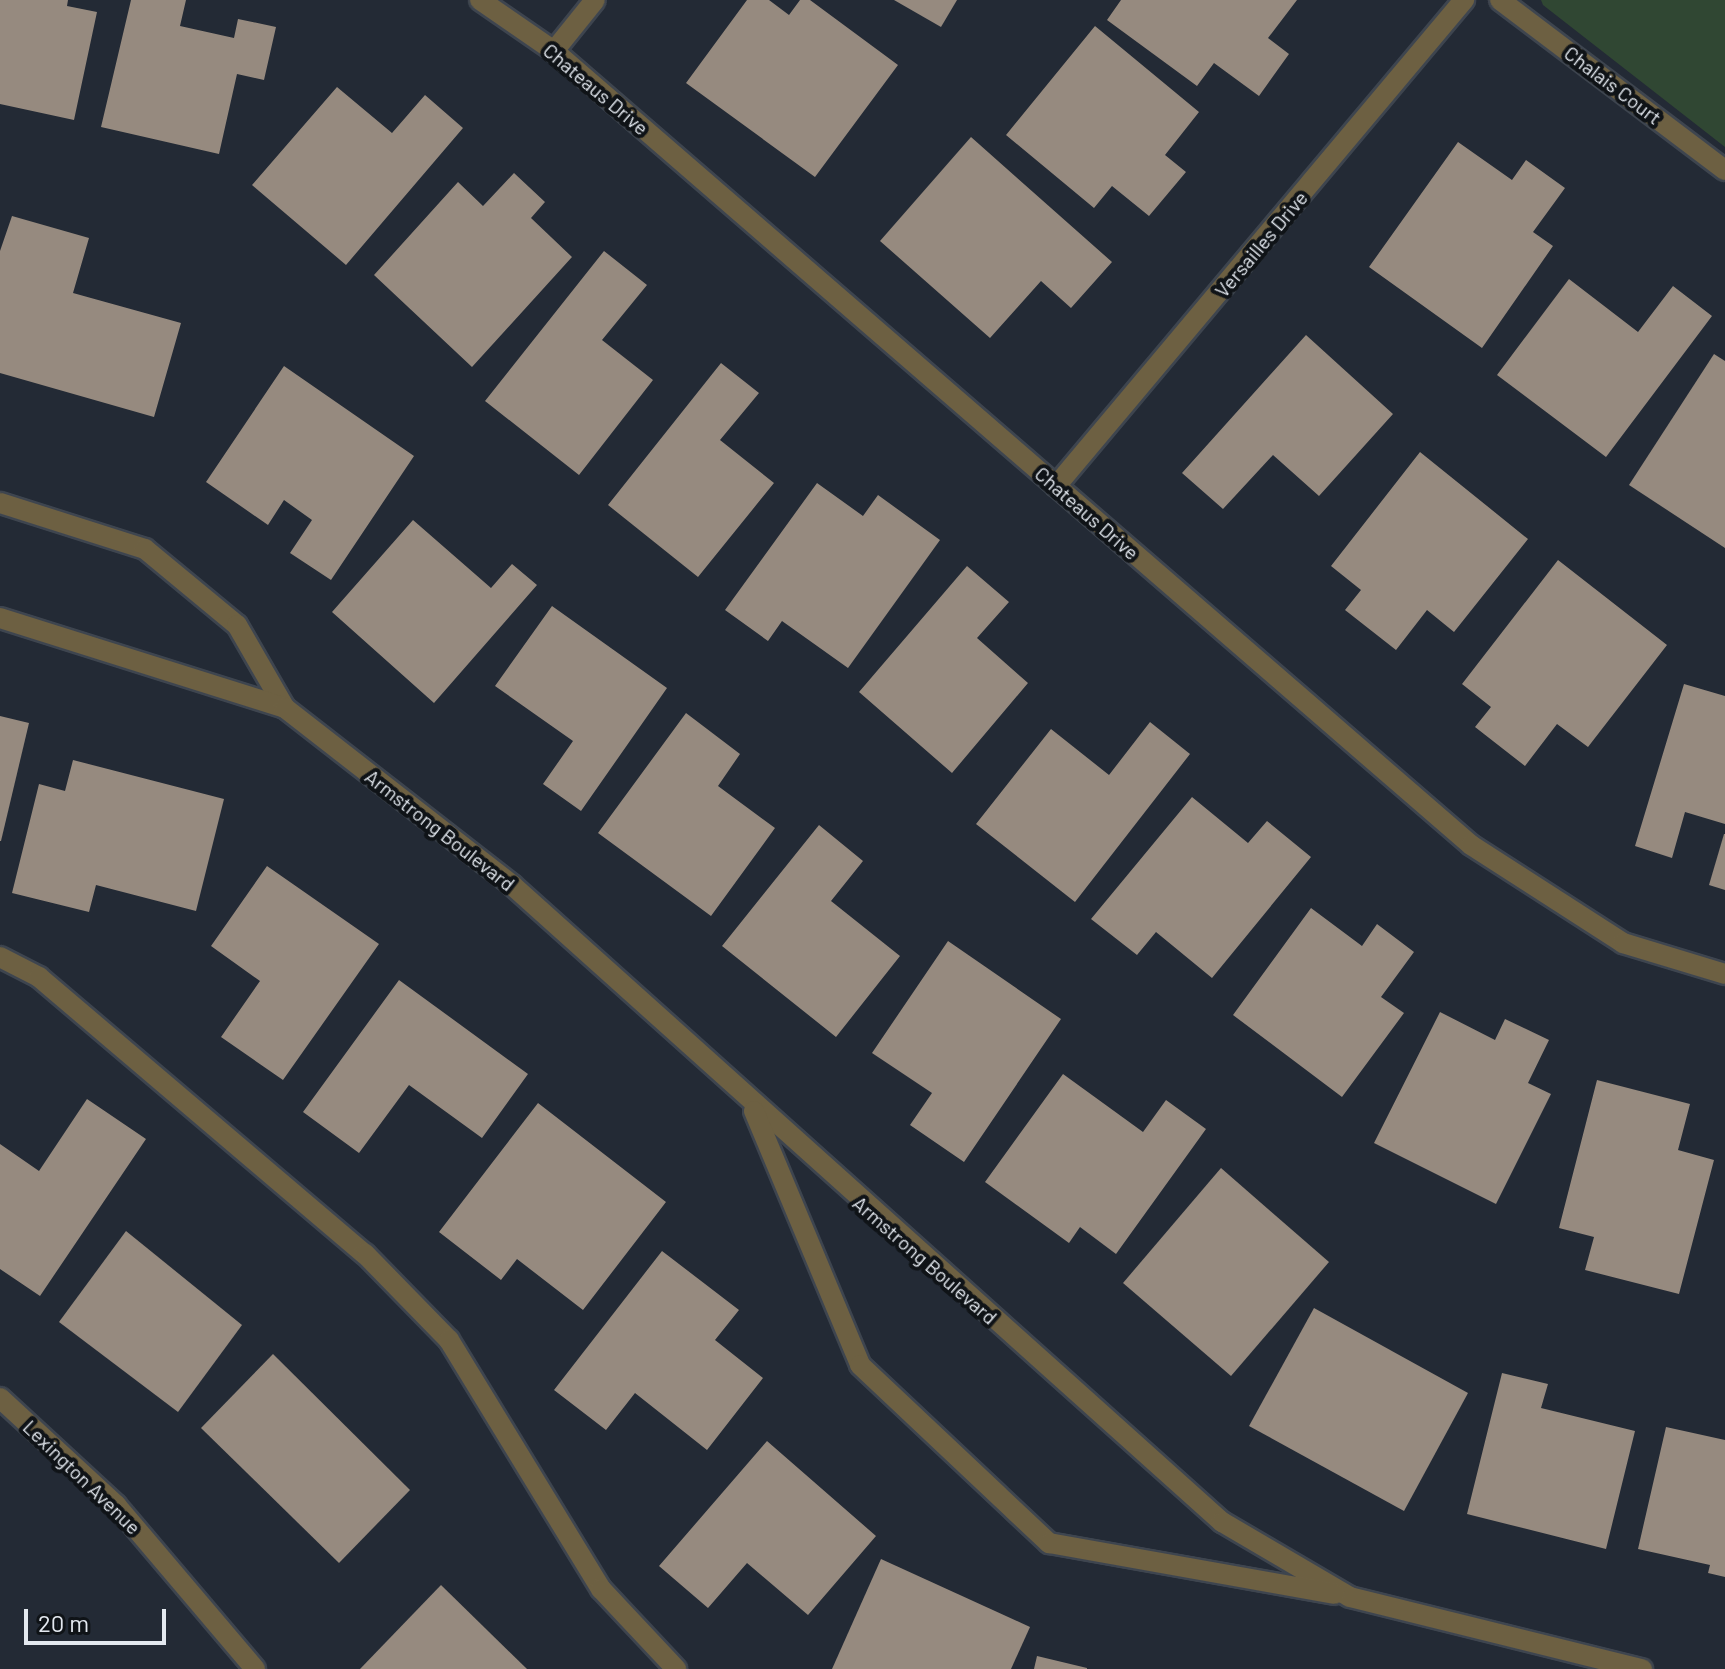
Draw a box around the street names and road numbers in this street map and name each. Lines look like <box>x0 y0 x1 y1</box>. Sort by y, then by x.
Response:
street label: Chateaus Drive <box>539 38 653 140</box>
street label: Chalais Court <box>1560 41 1666 129</box>
street label: Versailles Drive <box>1210 186 1312 302</box>
street label: Chateaus Drive <box>1030 461 1144 565</box>
street label: Armstrong Boulevard <box>360 764 520 896</box>
street label: Armstrong Boulevard <box>848 1191 1002 1329</box>
street label: Lexington Avenue <box>18 1415 146 1539</box>

